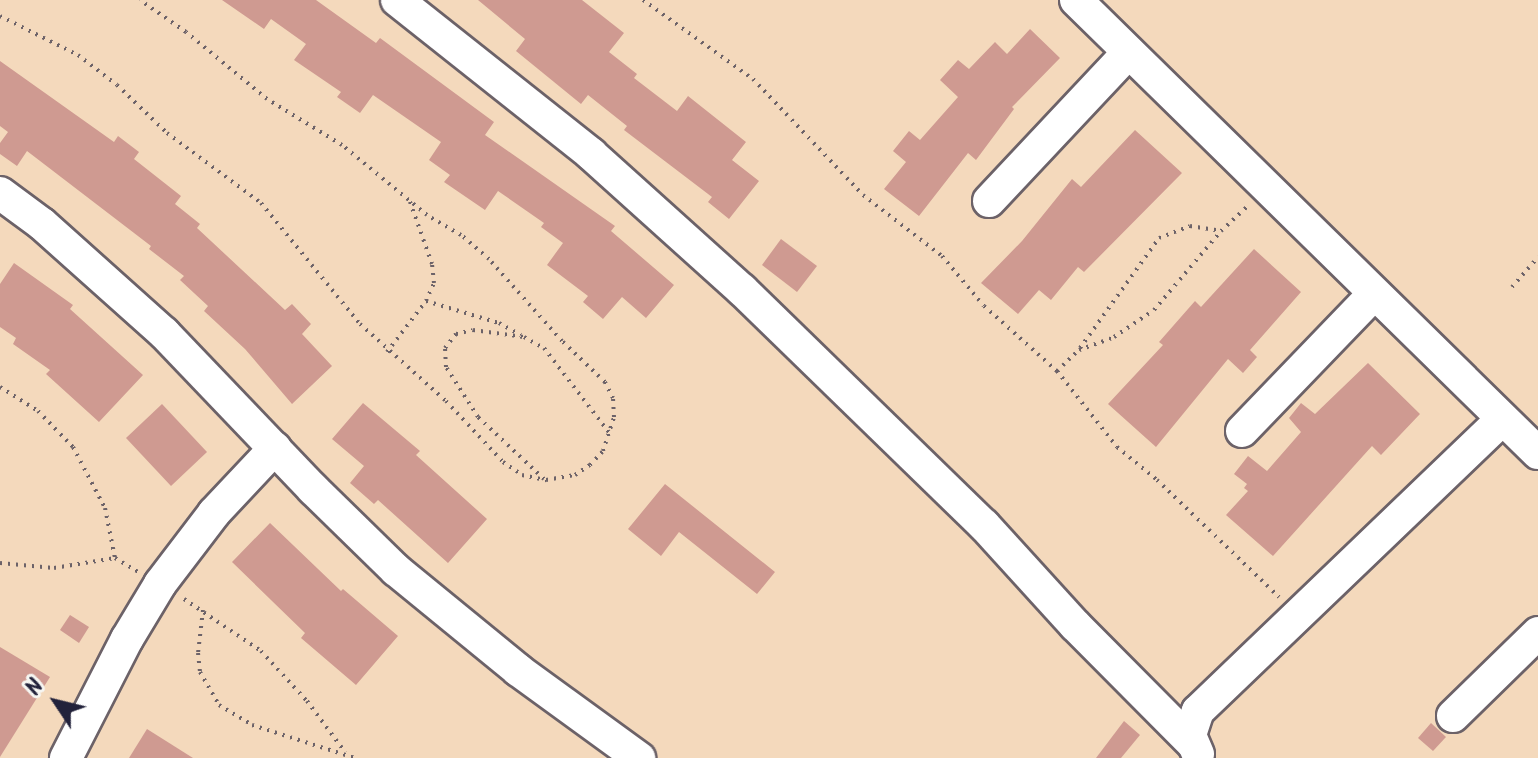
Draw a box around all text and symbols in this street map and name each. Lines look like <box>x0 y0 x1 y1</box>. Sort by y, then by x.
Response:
north arrow <box>16 662 96 742</box>
text: N <box>18 672 54 704</box>

